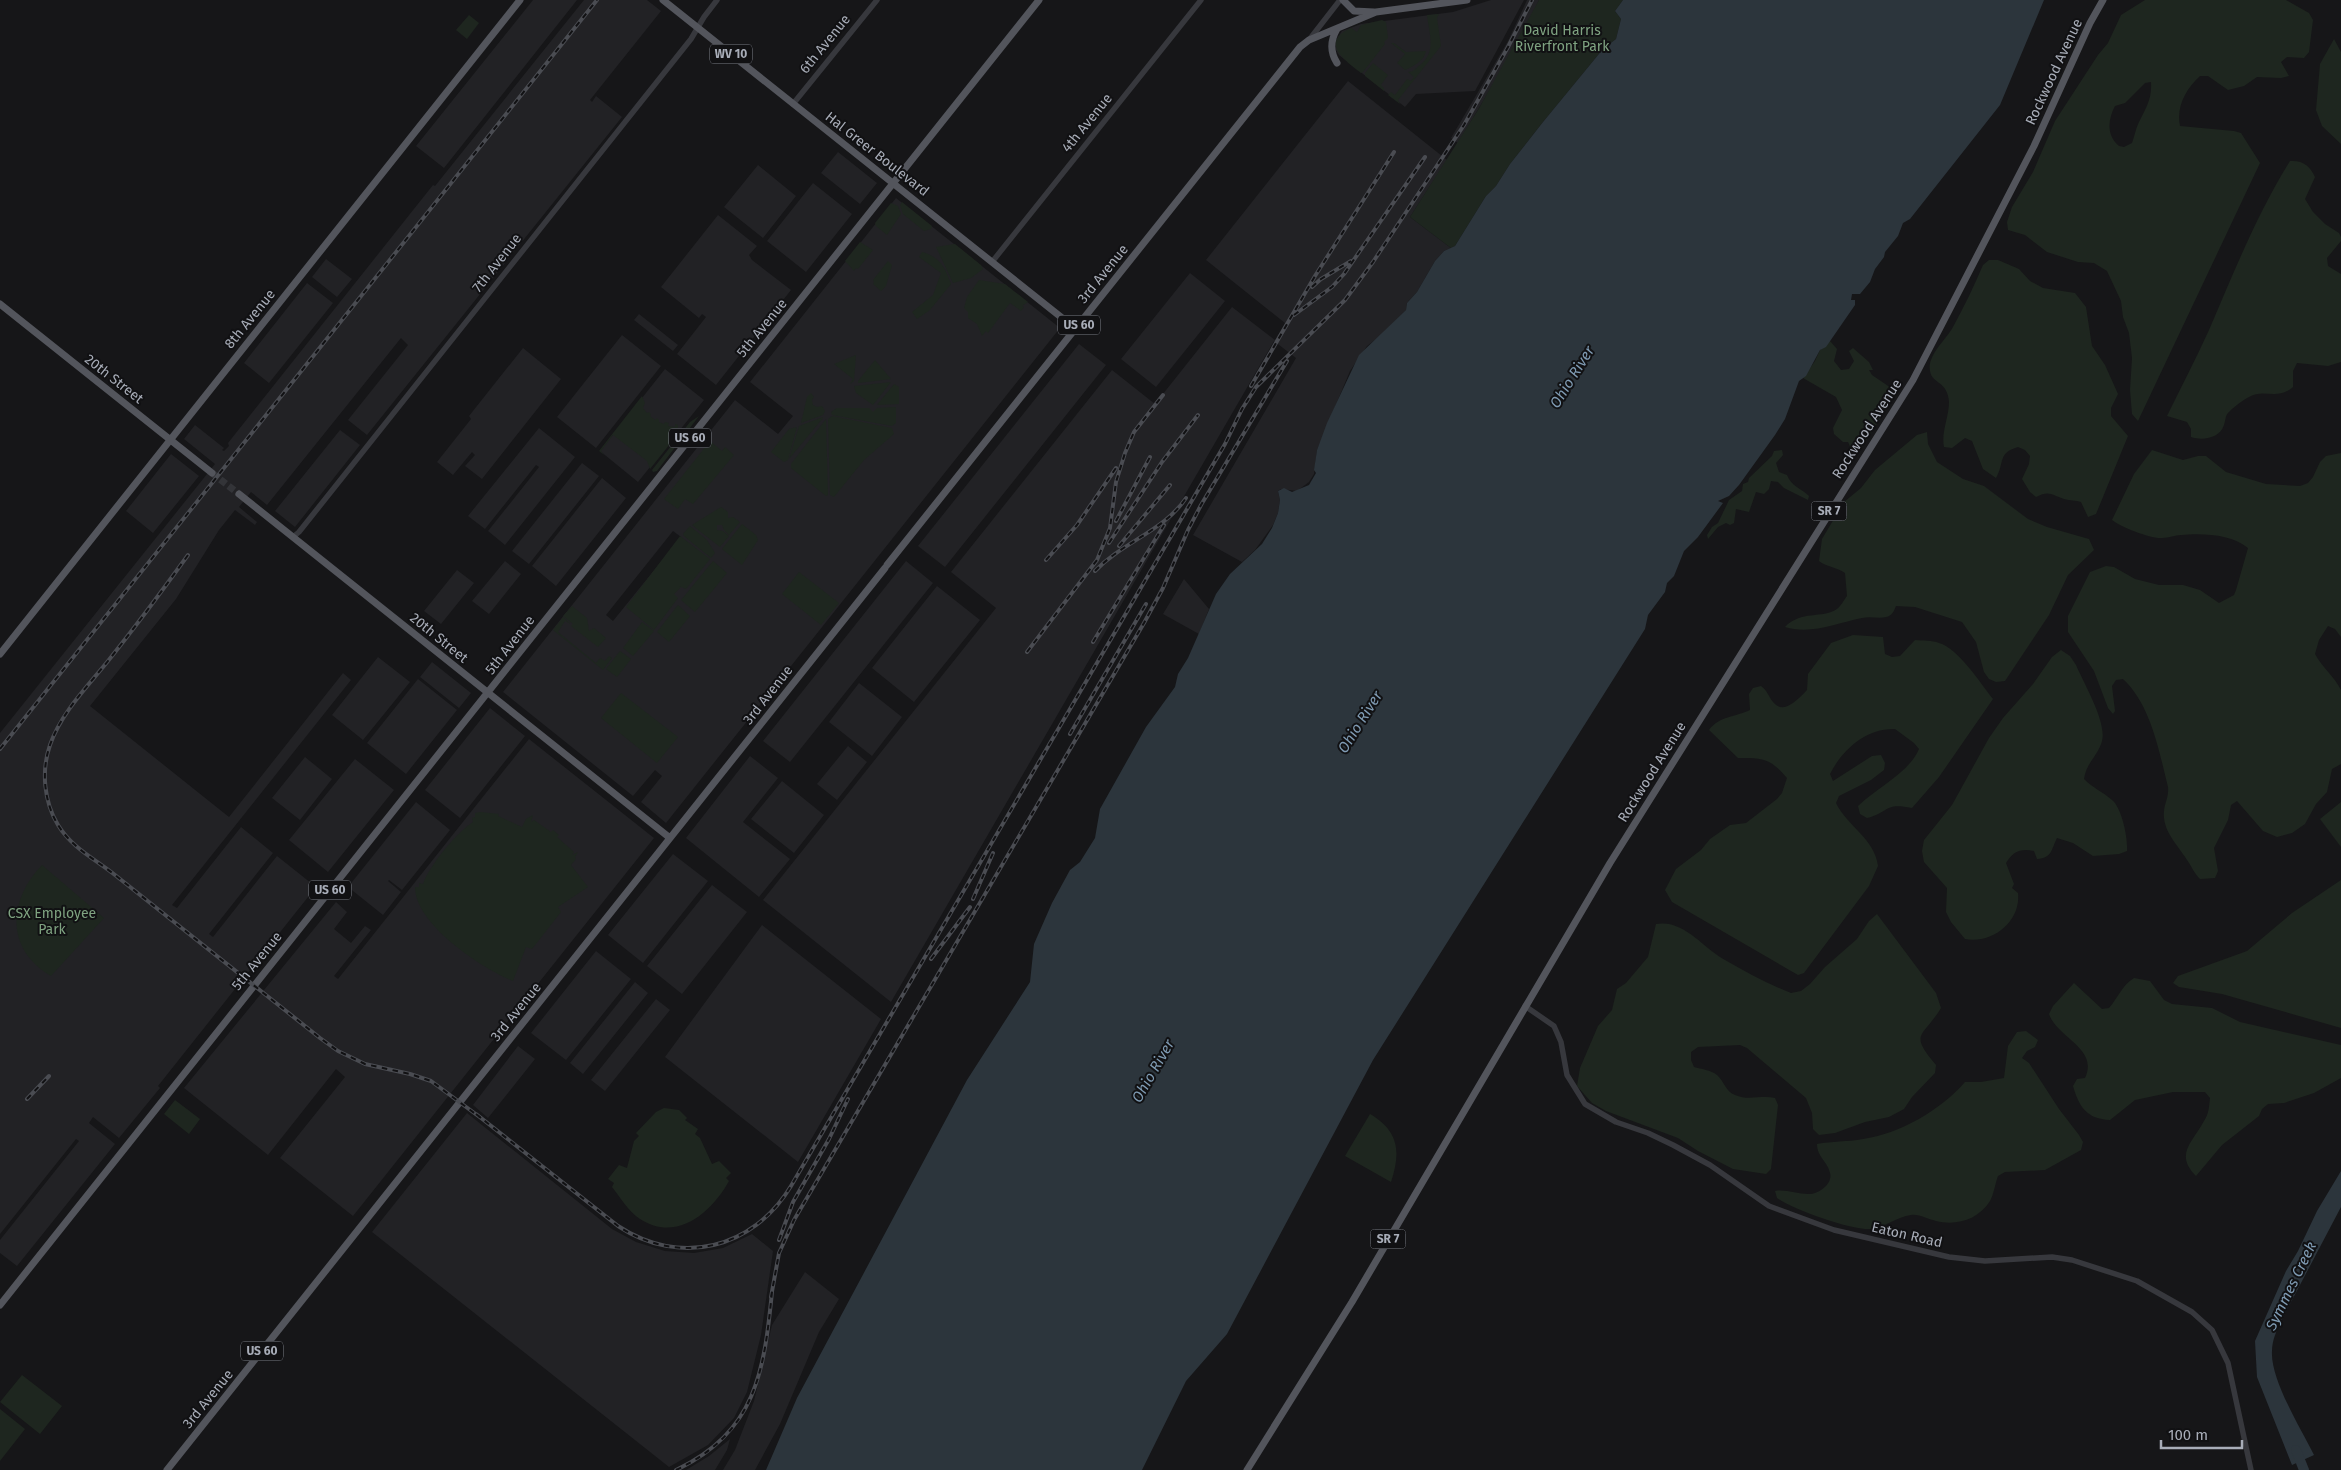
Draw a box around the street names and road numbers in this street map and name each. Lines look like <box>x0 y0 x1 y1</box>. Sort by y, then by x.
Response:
street label: 6th Avenue <box>796 11 854 77</box>
street label: Rockwood Avenue <box>2022 16 2086 128</box>
road number: WV 10 <box>710 44 752 64</box>
street label: 4th Avenue <box>1058 90 1116 156</box>
street label: Hal Greer Boulevard <box>822 108 932 200</box>
street label: 7th Avenue <box>469 230 525 296</box>
street label: 3rd Avenue <box>1074 241 1132 307</box>
street label: 8th Avenue <box>221 286 279 352</box>
street label: 5th Avenue <box>733 295 791 361</box>
road number: US 60 <box>1058 316 1100 334</box>
street label: 20th Street <box>81 351 147 408</box>
street label: Rockwood Avenue <box>1828 376 1906 482</box>
road number: US 60 <box>669 428 711 448</box>
road number: SR 7 <box>1812 502 1846 520</box>
street label: 20th Street <box>407 609 472 667</box>
street label: 5th Avenue <box>482 612 538 678</box>
street label: 3rd Avenue <box>740 662 796 728</box>
street label: Rockwood Avenue <box>1614 719 1690 825</box>
road number: US 60 <box>309 880 351 900</box>
street label: 5th Avenue <box>228 928 286 994</box>
street label: 3rd Avenue <box>487 979 545 1045</box>
street label: Eaton Road <box>1870 1219 1944 1251</box>
road number: SR 7 <box>1370 1230 1406 1248</box>
road number: US 60 <box>241 1342 283 1360</box>
street label: 3rd Avenue <box>179 1366 237 1432</box>

